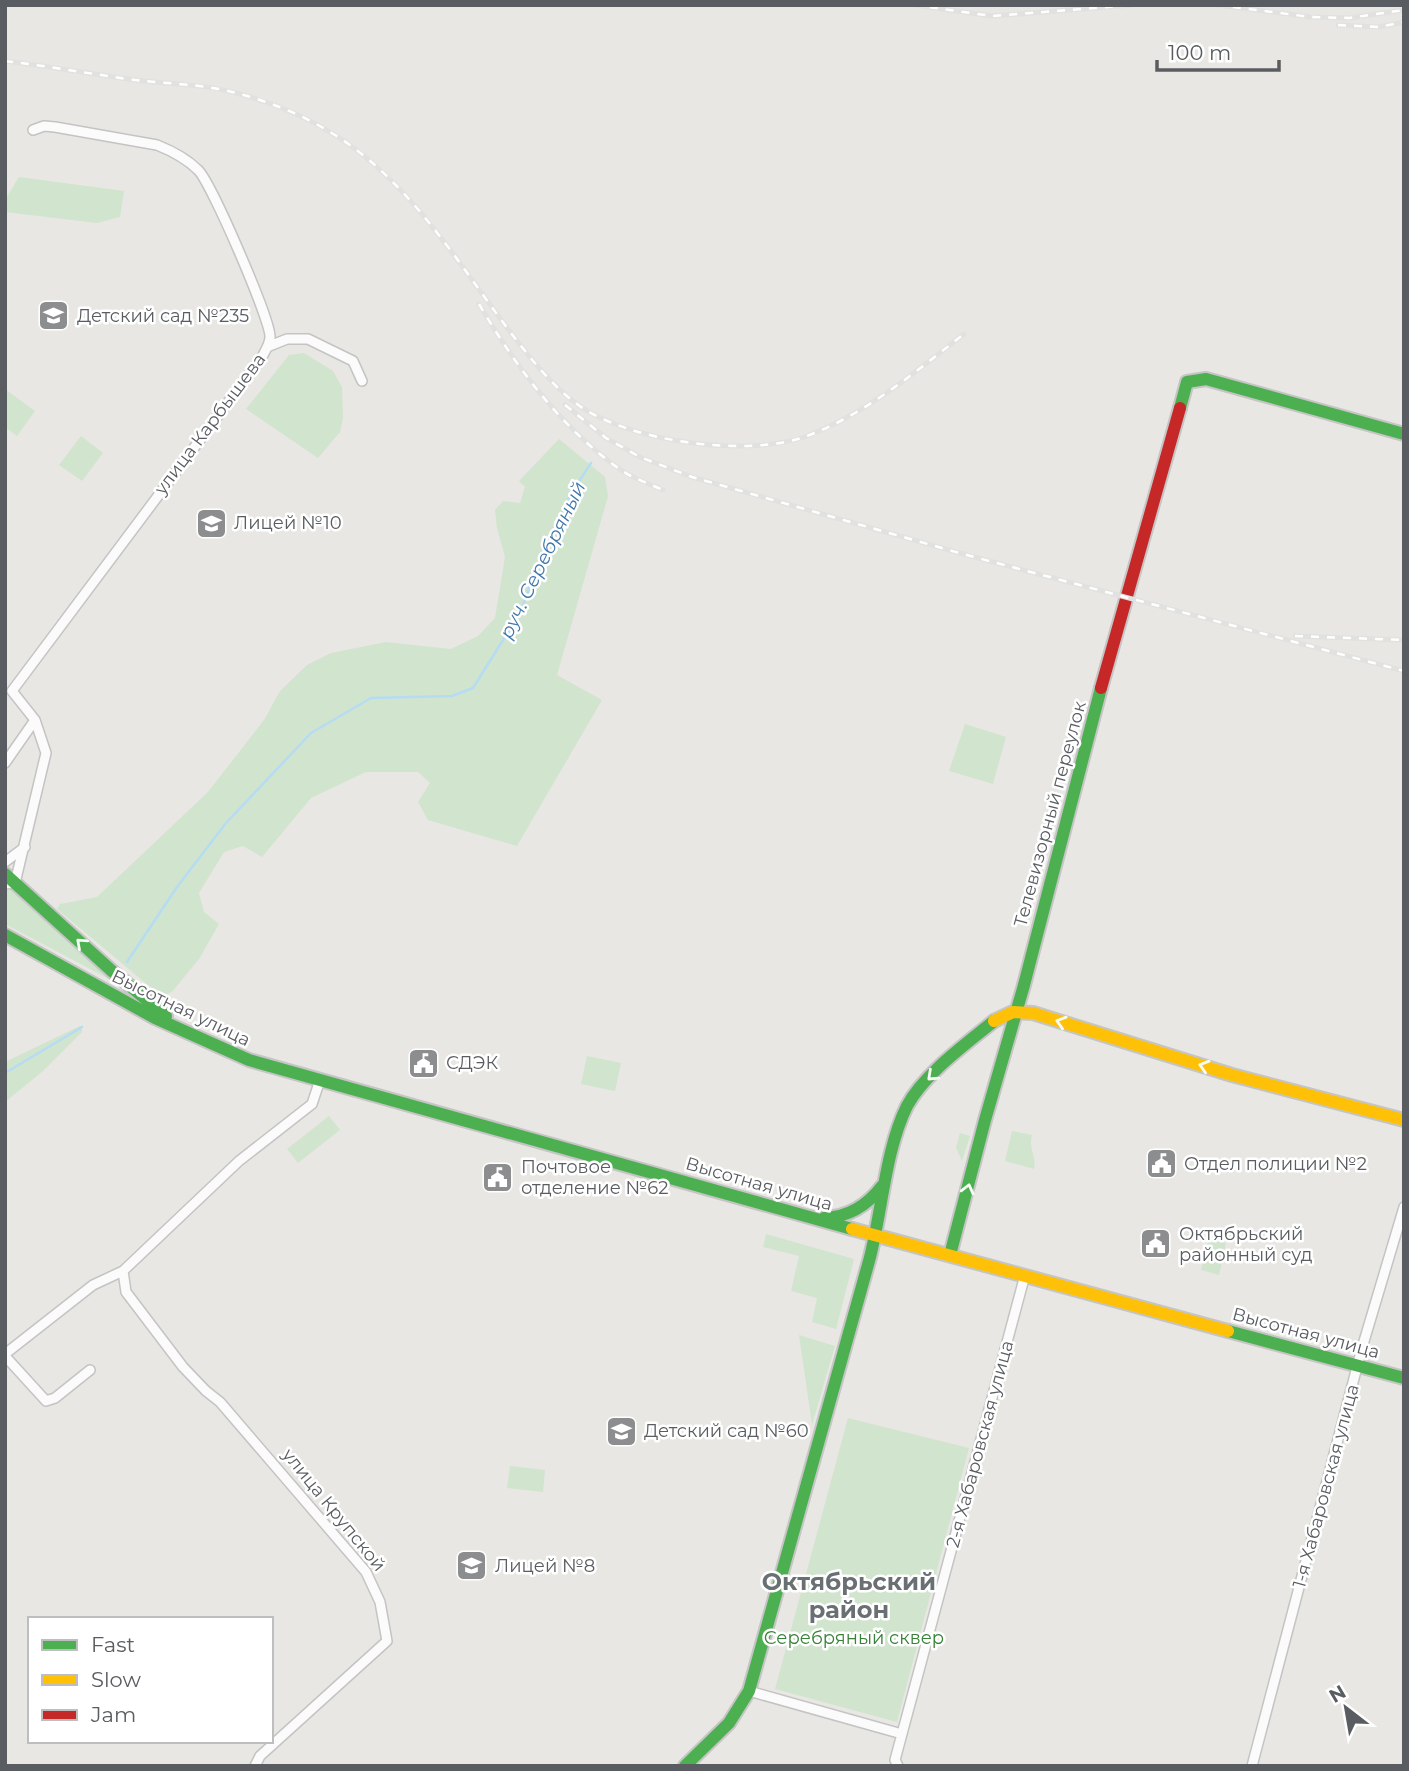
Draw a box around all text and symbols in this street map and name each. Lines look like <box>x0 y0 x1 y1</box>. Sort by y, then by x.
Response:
scale bar <box>1157 28 1280 72</box>
text: 100 m <box>1168 40 1231 65</box>
school or university icon: Детский сад №235 <box>37 299 71 333</box>
place label: Детский сад №235 <box>77 305 249 327</box>
street label: улица Карбышева <box>149 349 270 500</box>
water label: руч. Серебряный <box>494 478 590 642</box>
school or university icon: Лицей №10 <box>194 506 228 540</box>
place label: Лицей №10 <box>234 512 342 534</box>
street label: Телевизорный переулок <box>1009 698 1091 929</box>
one-way arrow <box>76 938 89 951</box>
street label: Высотная улица <box>108 965 254 1051</box>
one-way arrow <box>1055 1016 1067 1030</box>
public building icon: СДЭК <box>406 1046 440 1080</box>
place label: СДЭК <box>446 1052 499 1074</box>
one-way arrow <box>1198 1059 1210 1074</box>
one-way arrow <box>927 1068 940 1080</box>
public building icon: Отдел полиции №2 <box>1144 1147 1178 1181</box>
street label: Высотная улица <box>683 1153 835 1215</box>
place label: Отдел полиции №2 <box>1184 1153 1367 1175</box>
place label: Почтовое отделение №62 <box>521 1156 668 1199</box>
public building icon: Почтовое отделение №62 <box>481 1160 515 1194</box>
one-way arrow <box>959 1183 974 1195</box>
place label: Октябрьский районный суд <box>1179 1223 1313 1266</box>
public building icon: Октябрьский районный суд <box>1139 1227 1173 1261</box>
street label: Высотная улица <box>1230 1303 1382 1363</box>
street label: 2-я Хабаровская улица <box>942 1338 1018 1550</box>
street label: 1-я Хабаровская улица <box>1288 1382 1364 1590</box>
school or university icon: Детский сад №60 <box>604 1414 638 1448</box>
place label: Детский сад №60 <box>644 1420 809 1442</box>
street label: улица Крупской <box>277 1443 390 1576</box>
school or university icon: Лицей №8 <box>455 1549 489 1583</box>
place label: Лицей №8 <box>495 1555 595 1577</box>
district label: Октябрьский район <box>762 1567 936 1624</box>
legend <box>28 1617 273 1743</box>
park label: Серебряный сквер <box>764 1627 944 1649</box>
text: Fast <box>91 1632 135 1657</box>
text: Slow <box>91 1667 141 1692</box>
north arrow <box>1311 1673 1381 1743</box>
text: N <box>1325 1680 1350 1708</box>
text: Jam <box>90 1702 136 1727</box>

